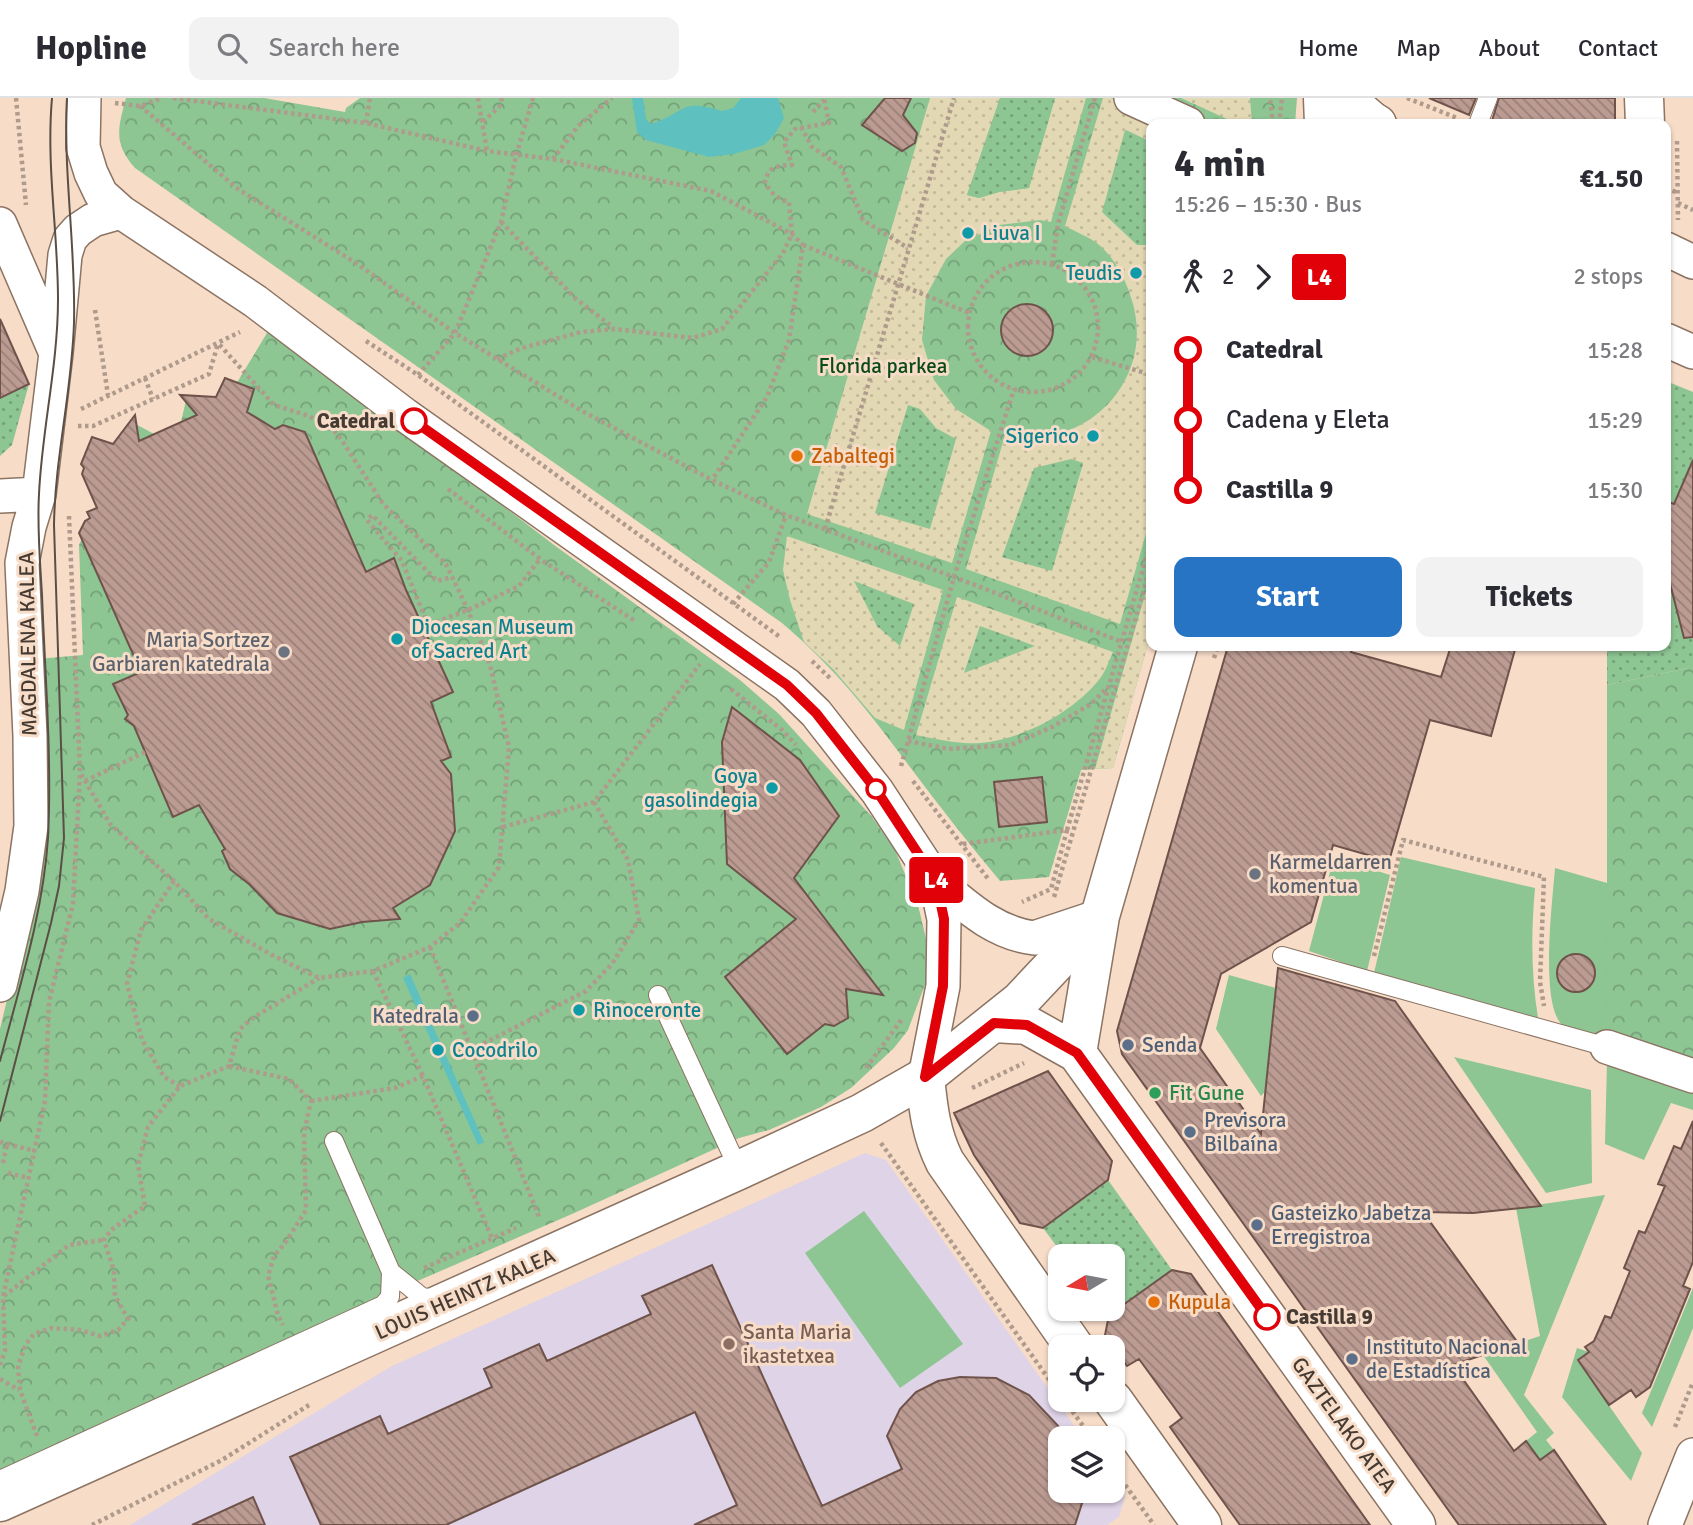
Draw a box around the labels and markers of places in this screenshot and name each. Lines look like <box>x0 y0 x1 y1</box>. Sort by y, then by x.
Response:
place label: Liuva I <box>982 220 1041 246</box>
marker: Liuva I <box>960 225 976 241</box>
place label: Teudis <box>1065 260 1122 286</box>
marker: Teudis <box>1128 265 1144 281</box>
place label: Catedral <box>317 408 395 434</box>
marker: Catedral <box>401 408 427 434</box>
place label: Sigerico <box>1006 423 1079 449</box>
marker: Sigerico <box>1085 428 1101 444</box>
place label: Zabaltegi <box>811 443 895 469</box>
marker: Zabaltegi <box>789 448 805 464</box>
place label: Diocesan Museum of Sacred Art <box>411 614 574 664</box>
place label: Maria Sortzez Garbiaren katedrala <box>92 627 270 677</box>
marker: Diocesan Museum of Sacred Art <box>389 631 405 647</box>
marker: Maria Sortzez Garbiaren katedrala <box>276 644 292 660</box>
place label: Goya gasolindegia <box>644 763 758 813</box>
unlabelled marker <box>866 779 886 799</box>
marker: Goya gasolindegia <box>764 780 780 796</box>
place label: Karmeldarren komentua <box>1269 849 1392 899</box>
marker: Karmeldarren komentua <box>1247 866 1263 882</box>
place label: Rinoceronte <box>593 997 701 1023</box>
marker: Rinoceronte <box>571 1002 587 1018</box>
place label: Katedrala <box>372 1003 459 1029</box>
marker: Katedrala <box>465 1008 481 1024</box>
place label: Senda <box>1142 1032 1197 1058</box>
place label: Cocodrilo <box>452 1037 538 1063</box>
marker: Senda <box>1120 1037 1136 1053</box>
marker: Cocodrilo <box>430 1042 446 1058</box>
place label: Fit Gune <box>1169 1080 1244 1106</box>
marker: Fit Gune <box>1147 1085 1163 1101</box>
place label: Previsora Bilbaína <box>1204 1107 1287 1157</box>
marker: Previsora Bilbaína <box>1182 1124 1198 1140</box>
place label: Gasteizko Jabetza Erregistroa <box>1271 1200 1432 1250</box>
marker: Gasteizko Jabetza Erregistroa <box>1249 1217 1265 1233</box>
place label: Kupula <box>1168 1289 1231 1315</box>
marker: Kupula <box>1146 1294 1162 1310</box>
marker: Castilla 9 <box>1254 1304 1280 1330</box>
place label: Castilla 9 <box>1286 1304 1373 1330</box>
place label: Santa Maria ikastetxea <box>743 1319 851 1369</box>
place label: Instituto Nacional de Estadística <box>1366 1334 1527 1384</box>
marker: Santa Maria ikastetxea <box>721 1336 737 1352</box>
marker: Instituto Nacional de Estadística <box>1344 1351 1360 1367</box>

